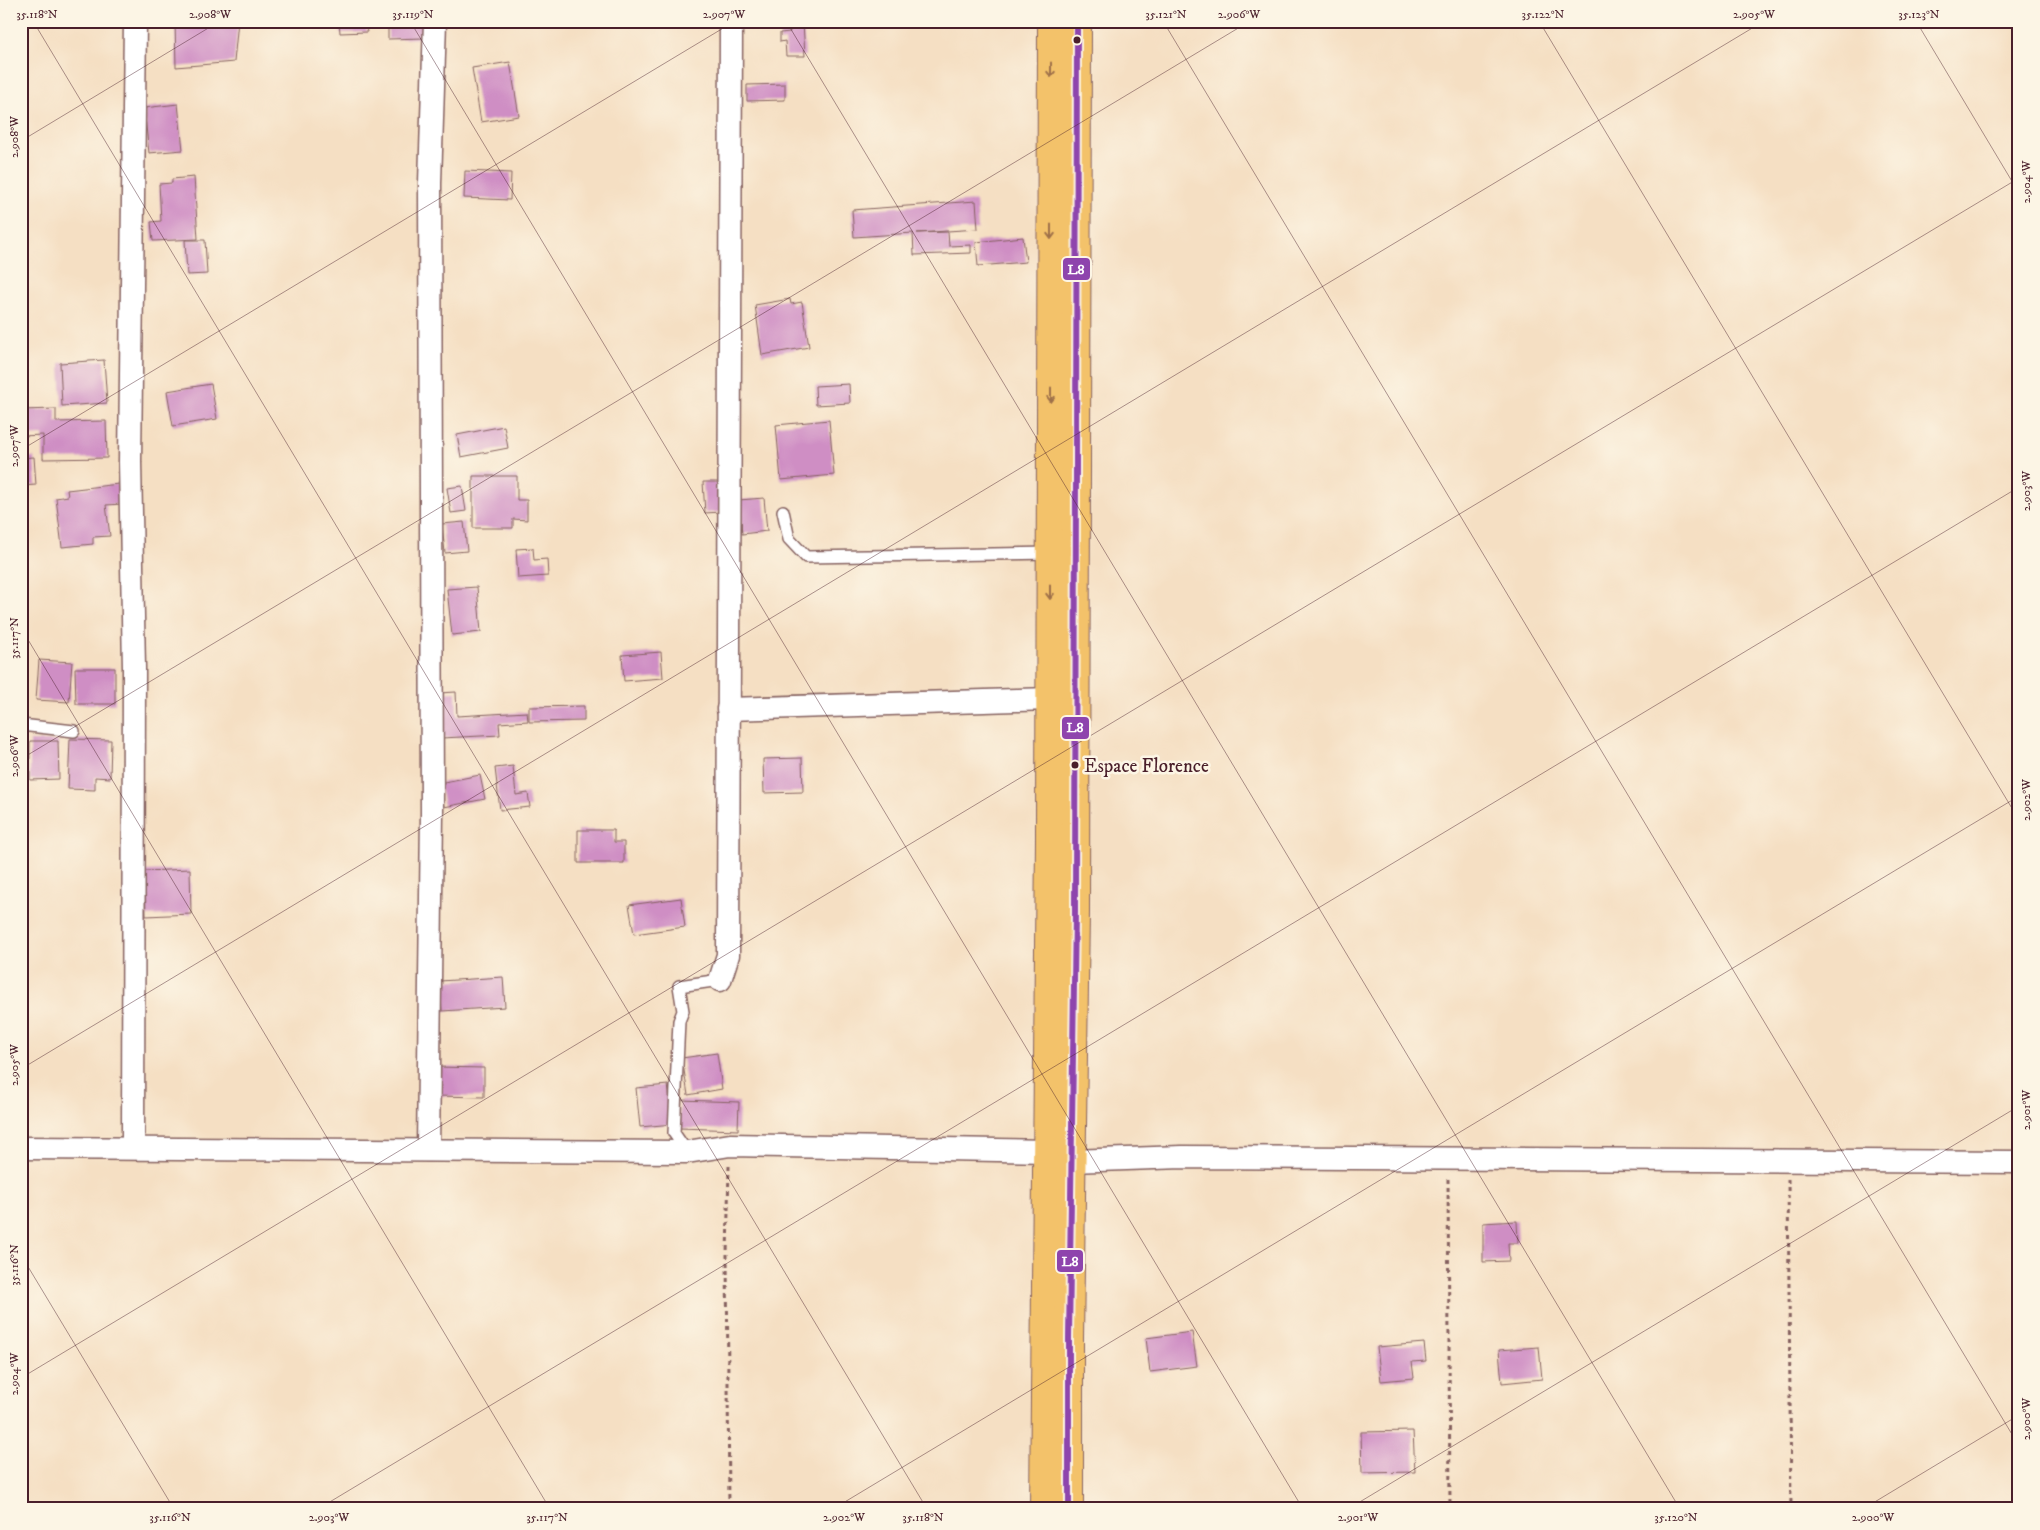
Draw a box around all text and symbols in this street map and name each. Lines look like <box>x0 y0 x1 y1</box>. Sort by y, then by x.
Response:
text: 35.118°N <box>16 7 58 22</box>
text: 2.908°W <box>189 7 232 22</box>
text: 35.119°N <box>392 7 434 22</box>
text: 2.907°W <box>703 7 746 22</box>
text: 35.121°N <box>1145 7 1187 22</box>
text: 2.906°W <box>1218 7 1261 22</box>
text: 35.122°N <box>1522 7 1565 22</box>
text: 2.905°W <box>1733 7 1776 22</box>
text: 35.123°N <box>1898 7 1940 22</box>
unlabelled marker <box>1072 35 1082 45</box>
one-way arrow <box>1046 62 1056 78</box>
text: 2.908°W <box>7 115 22 158</box>
text: 2.904°W <box>2019 159 2034 204</box>
one-way arrow <box>1046 224 1056 240</box>
line badge: L8 <box>1062 257 1091 281</box>
text: L8 <box>1067 261 1085 279</box>
one-way arrow <box>1046 386 1056 403</box>
text: 2.907°W <box>7 424 22 467</box>
text: 2.903°W <box>2019 470 2034 511</box>
one-way arrow <box>1045 584 1055 600</box>
text: 35.117°N <box>7 617 22 659</box>
line badge: L8 <box>1061 716 1090 740</box>
text: L8 <box>1066 719 1084 737</box>
text: 2.906°W <box>7 734 22 777</box>
place label: Espace Florence <box>1084 755 1209 778</box>
marker: Espace Florence <box>1070 760 1080 770</box>
text: 2.902°W <box>2019 778 2034 821</box>
text: 2.905°W <box>7 1043 22 1086</box>
text: 2.901°W <box>2019 1089 2034 1130</box>
text: 35.116°N <box>7 1244 22 1286</box>
line badge: L8 <box>1056 1249 1084 1273</box>
text: L8 <box>1061 1253 1079 1271</box>
text: 2.904°W <box>7 1351 22 1396</box>
text: 2.900°W <box>2019 1397 2034 1440</box>
text: 35.116°N <box>149 1510 191 1525</box>
text: 2.903°W <box>309 1510 350 1525</box>
text: 35.117°N <box>526 1510 568 1525</box>
text: 2.902°W <box>823 1510 866 1525</box>
text: 35.118°N <box>902 1510 944 1525</box>
text: 2.901°W <box>1338 1510 1379 1525</box>
text: 35.120°N <box>1654 1510 1698 1525</box>
text: 2.900°W <box>1852 1510 1895 1525</box>

